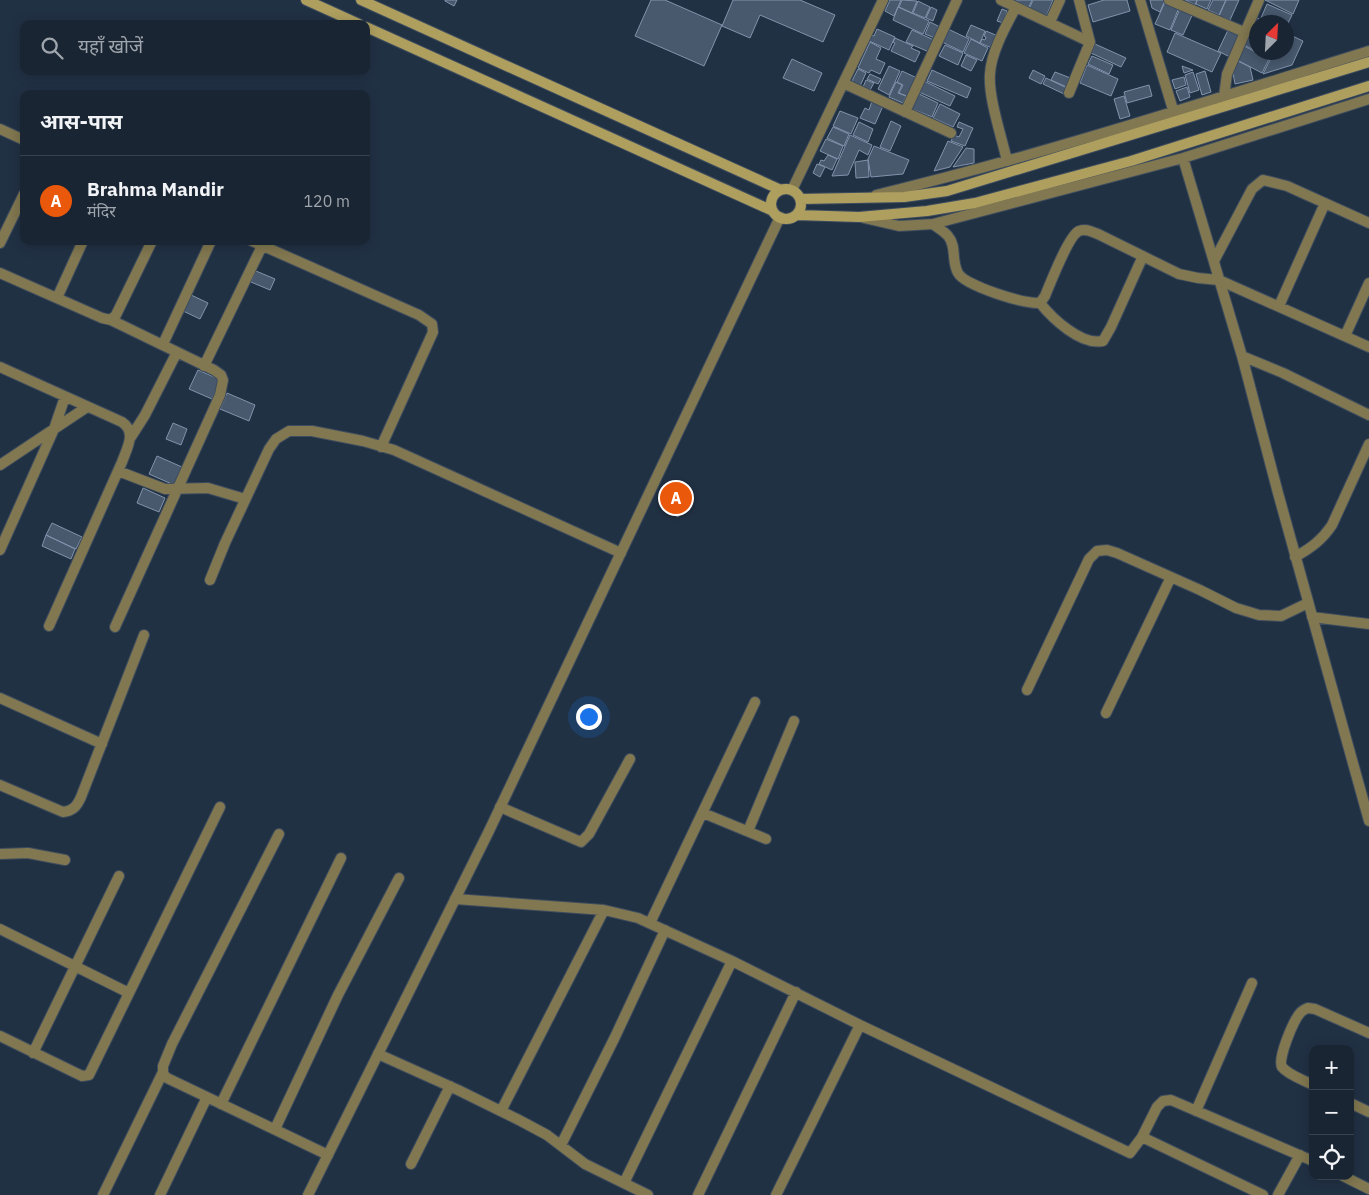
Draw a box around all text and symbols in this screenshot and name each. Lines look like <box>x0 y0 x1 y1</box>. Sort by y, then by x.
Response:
north arrow <box>1249 15 1294 60</box>
search box <box>20 20 370 75</box>
icon: search <box>38 34 66 62</box>
text: यहाँ खोजें <box>78 34 143 58</box>
text: आस-पास <box>40 107 123 135</box>
text: Brahma Mandir <box>87 177 224 201</box>
text: A <box>51 191 61 211</box>
text: 120 m <box>303 191 350 211</box>
text: मंदिर <box>87 201 116 221</box>
pin: A <box>660 479 692 517</box>
your location <box>576 704 602 730</box>
map controls <box>1309 1045 1354 1180</box>
button: + <box>1309 1045 1354 1090</box>
button: − <box>1309 1090 1354 1135</box>
button: locate <box>1309 1135 1354 1180</box>

